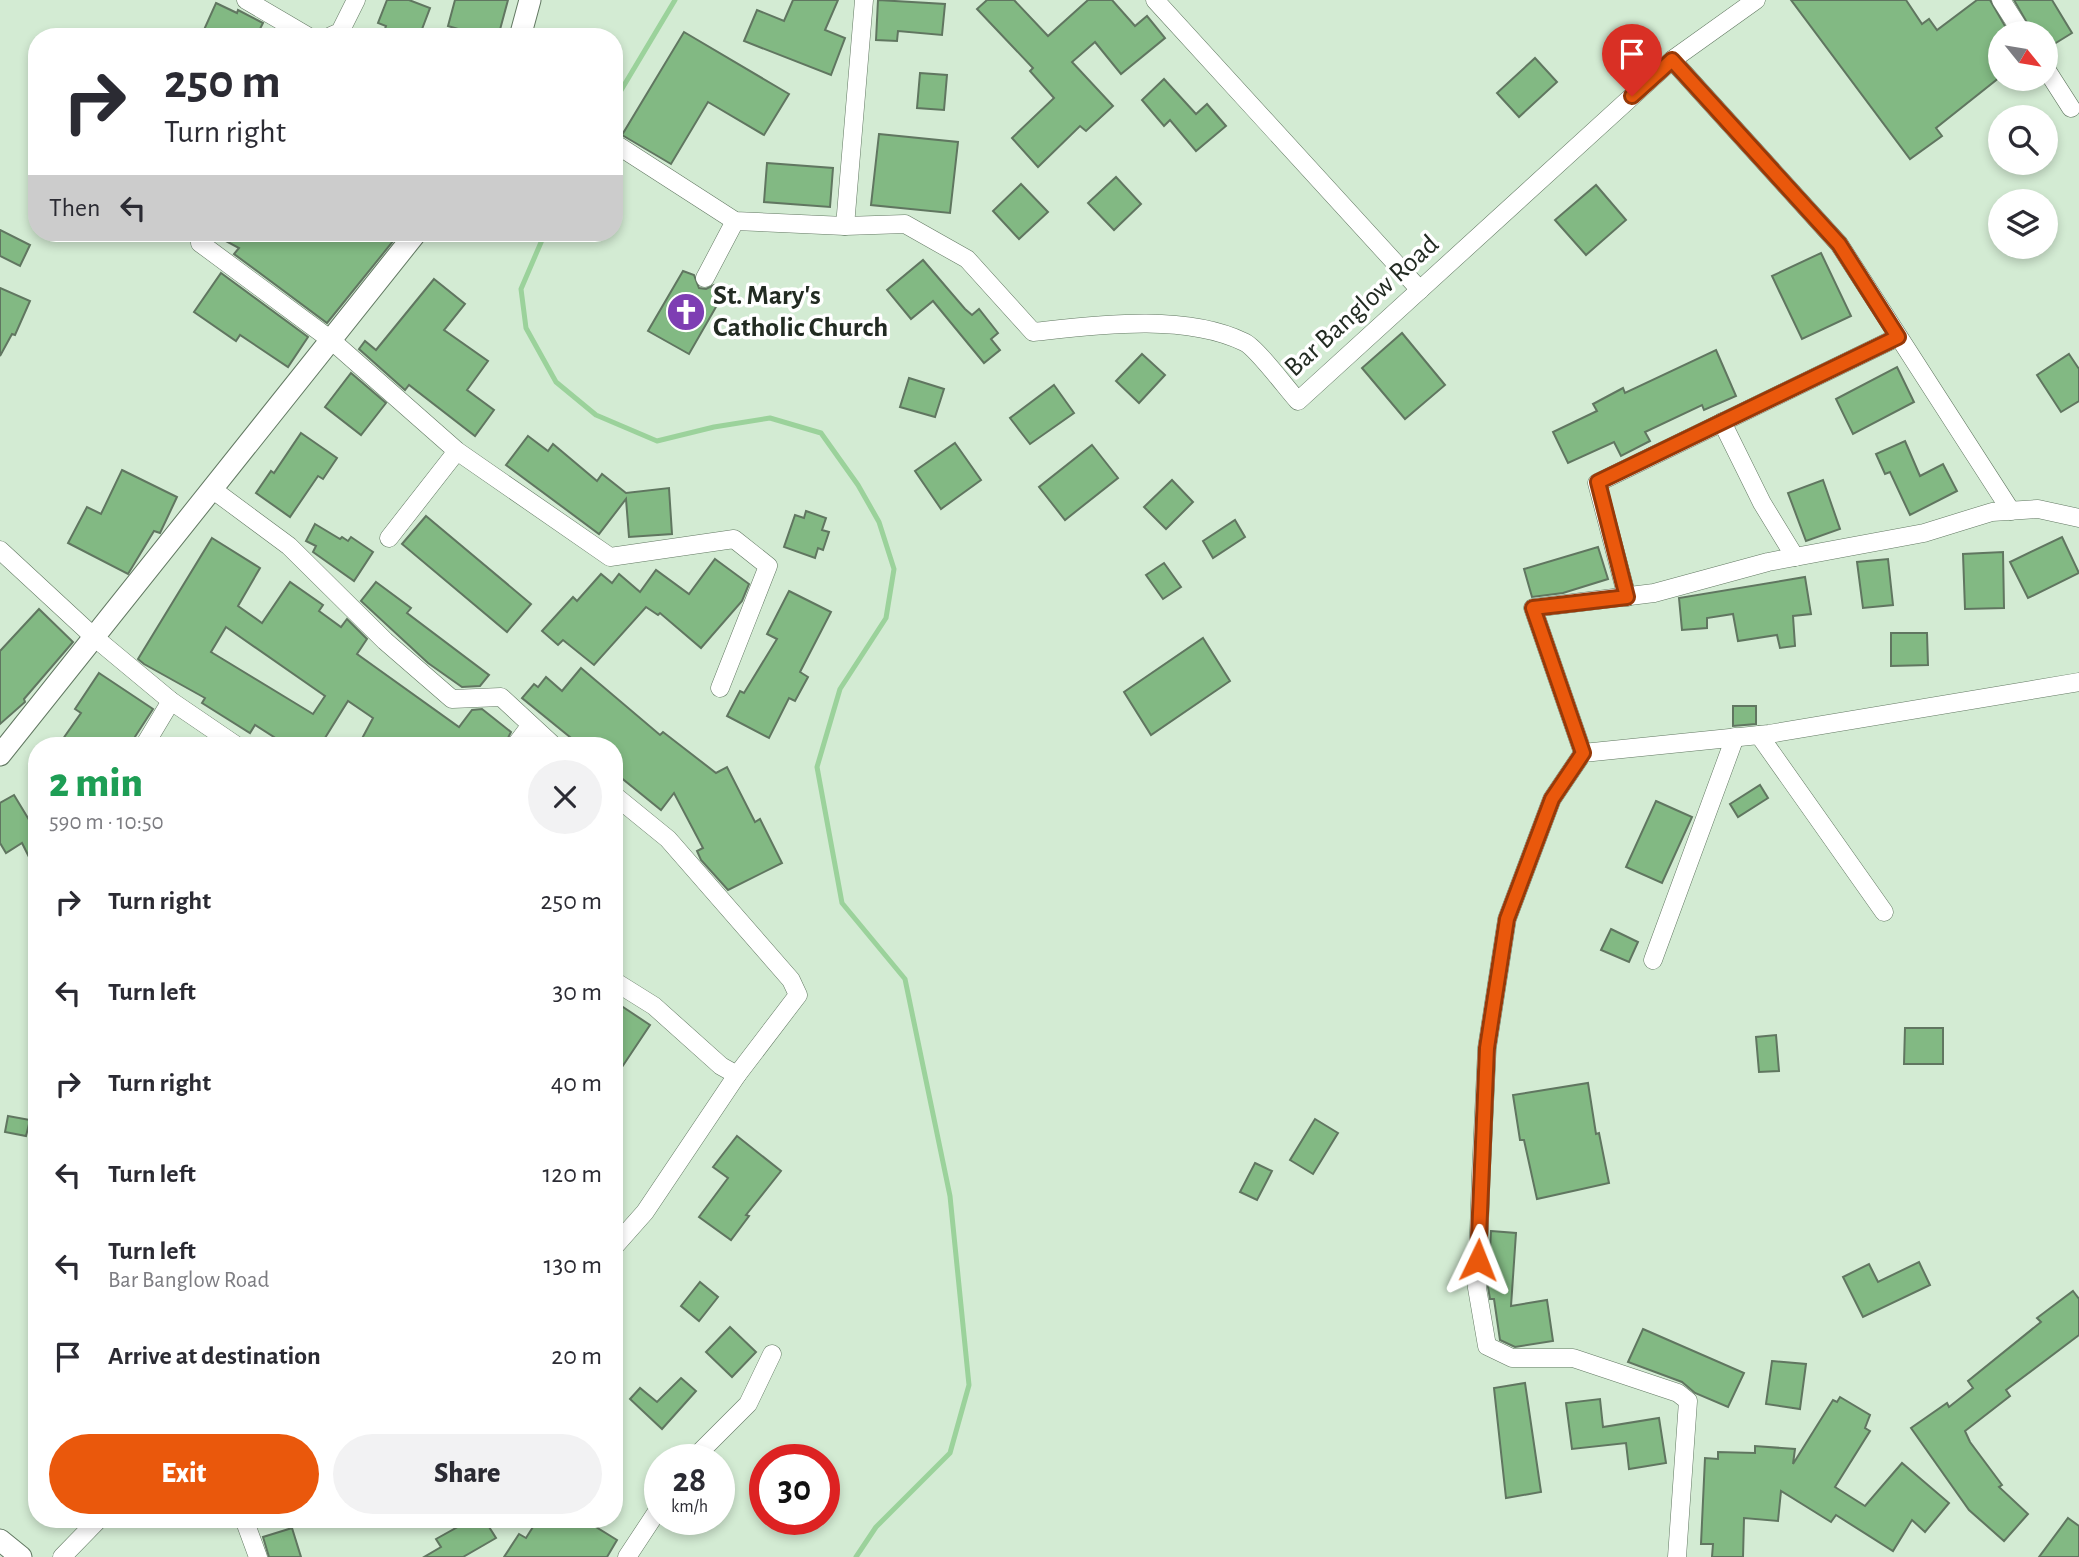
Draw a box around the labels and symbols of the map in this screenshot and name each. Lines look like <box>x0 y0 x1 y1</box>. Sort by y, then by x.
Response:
north arrow <box>1988 21 2058 91</box>
pin <box>1602 24 1662 96</box>
street label: Bar Banglow Road <box>1280 230 1444 382</box>
place label: St. Mary's Catholic Church <box>713 282 888 342</box>
church icon: St. Mary's Catholic Church <box>665 291 707 333</box>
position arrow <box>1441 1223 1515 1297</box>
speed limit sign: 30 <box>749 1444 840 1535</box>

